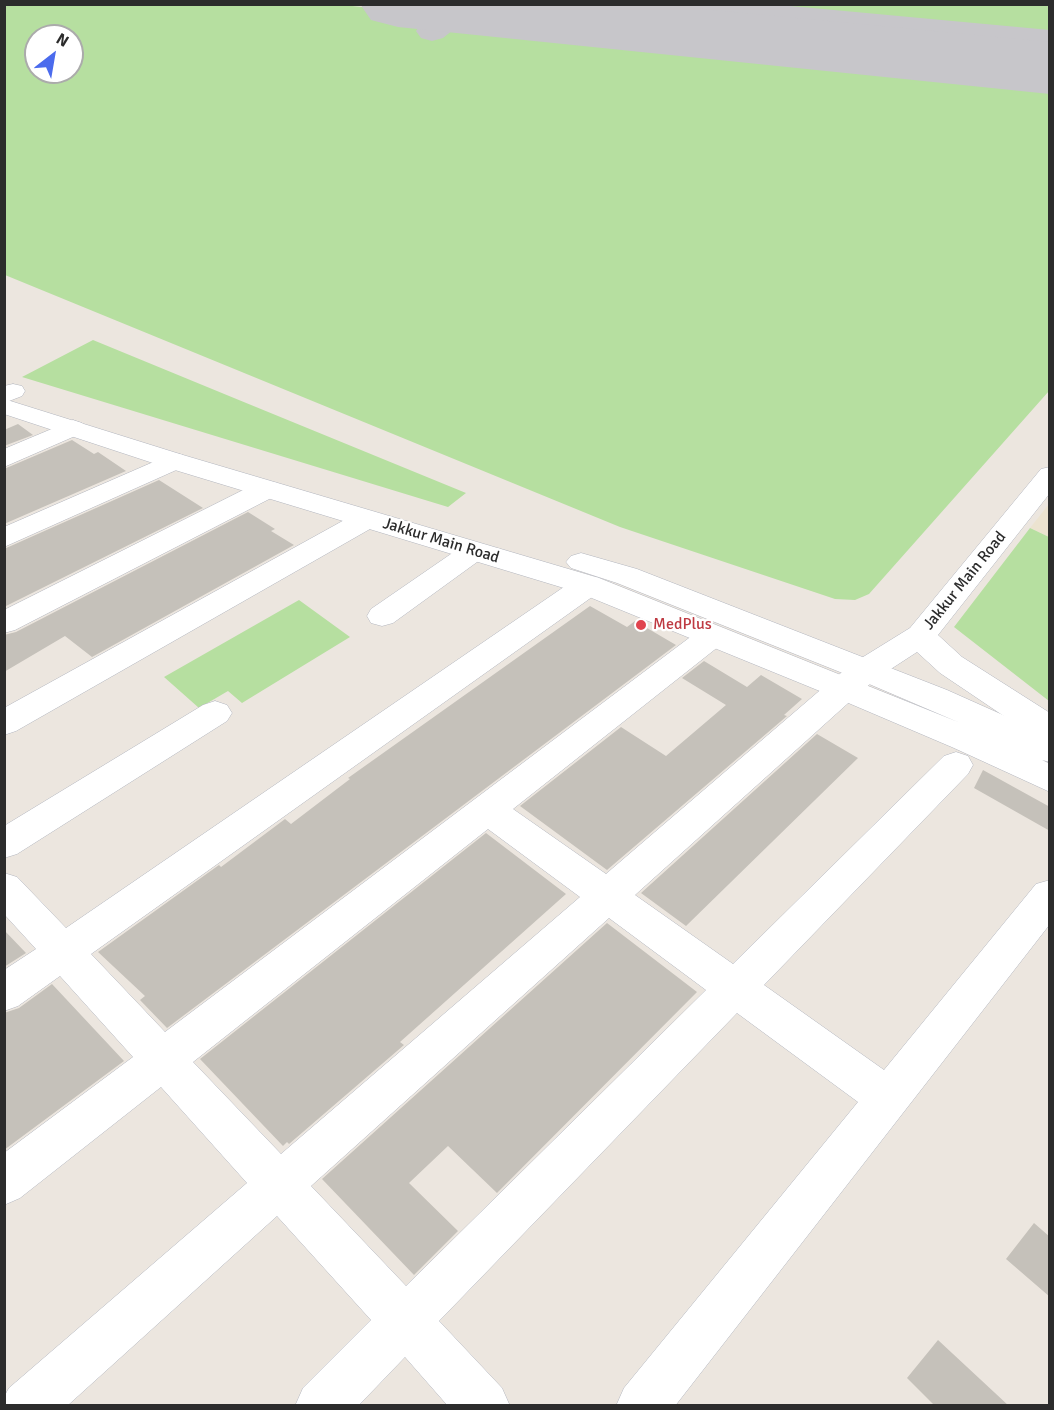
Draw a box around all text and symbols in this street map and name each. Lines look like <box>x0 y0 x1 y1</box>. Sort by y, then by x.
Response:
north arrow <box>24 24 84 84</box>
text: N <box>52 29 72 52</box>
street label: Jakkur Main Road <box>380 514 502 568</box>
street label: Jakkur Main Road <box>920 528 1010 634</box>
place label: MedPlus <box>653 615 712 635</box>
marker: MedPlus <box>634 618 648 632</box>

